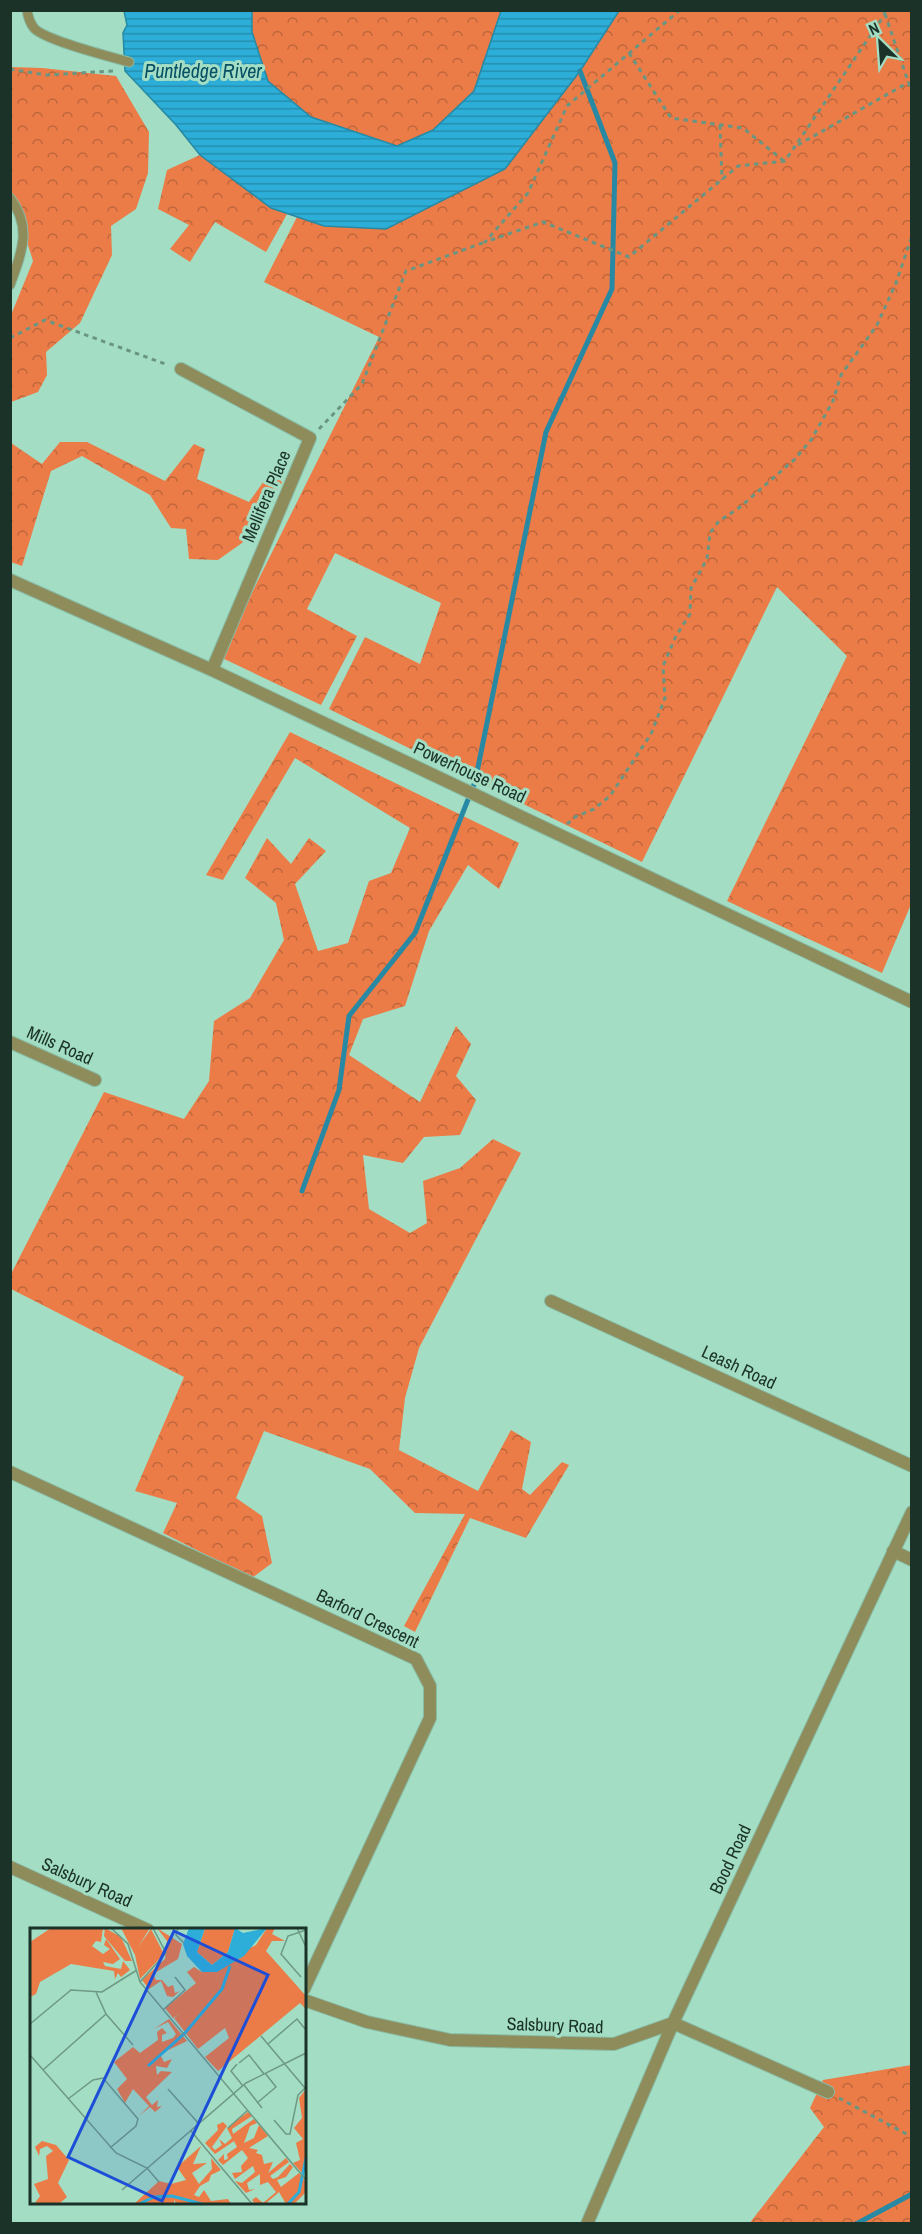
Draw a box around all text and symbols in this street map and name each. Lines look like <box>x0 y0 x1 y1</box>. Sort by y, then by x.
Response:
north arrow <box>850 12 910 72</box>
text: N <box>865 16 883 40</box>
water label: Puntledge River <box>144 57 262 84</box>
street label: Mellifera Place <box>235 446 297 546</box>
street label: Powerhouse Road <box>410 735 530 809</box>
street label: Mills Road <box>23 1019 97 1071</box>
street label: Leash Road <box>698 1339 780 1395</box>
street label: Barford Crescent <box>312 1582 424 1654</box>
street label: Bood Road <box>703 1820 757 1898</box>
street label: Salsbury Road <box>38 1851 136 1913</box>
inset map <box>30 1928 306 2204</box>
street label: Salsbury Road <box>506 2011 604 2039</box>

